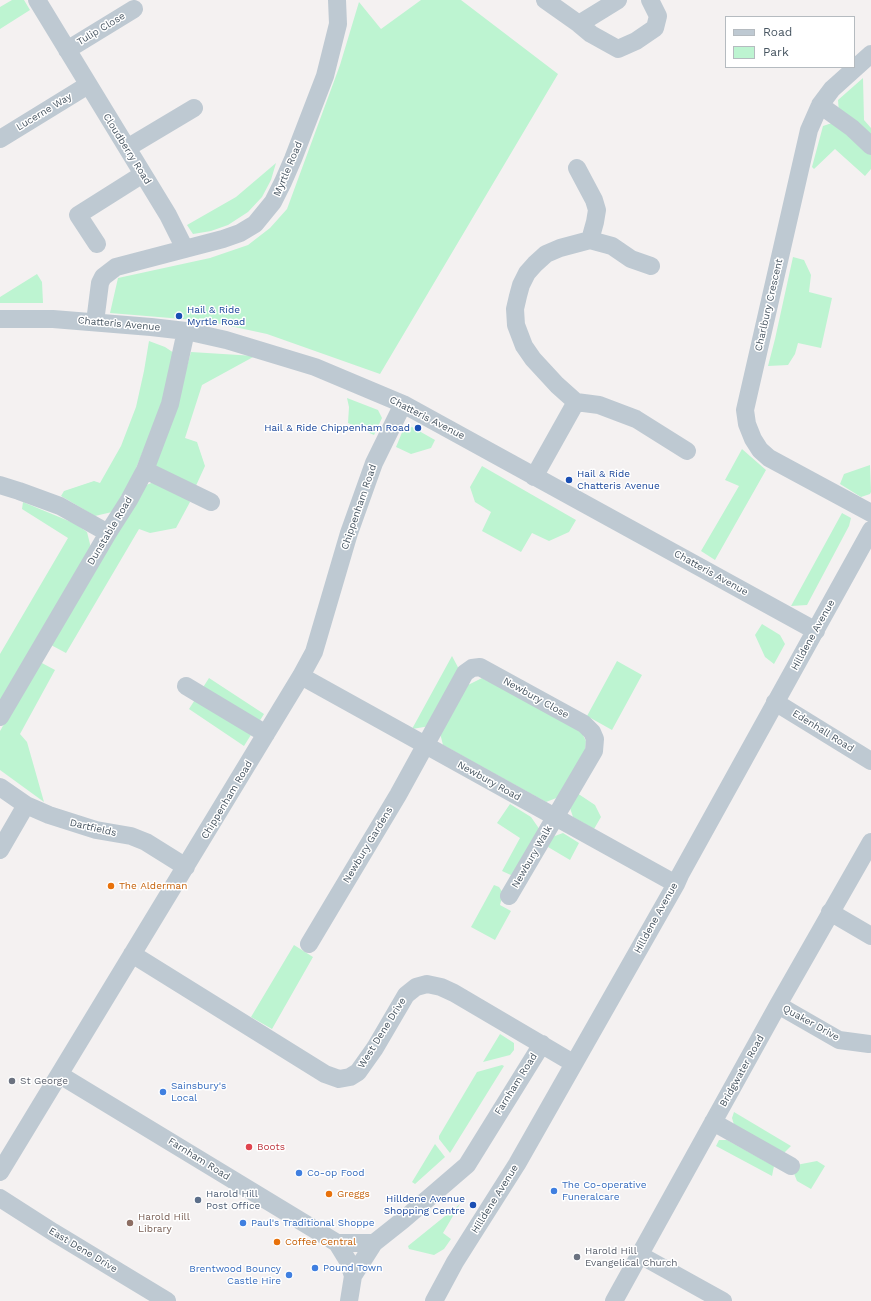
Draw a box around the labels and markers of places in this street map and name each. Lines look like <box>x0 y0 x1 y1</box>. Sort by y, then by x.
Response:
place label: Hail & Ride Myrtle Road <box>187 304 245 328</box>
marker: Hail & Ride Myrtle Road <box>174 311 184 321</box>
place label: Hail & Ride Chippenham Road <box>264 422 410 434</box>
marker: Hail & Ride Chippenham Road <box>413 423 423 433</box>
place label: Hail & Ride Chatteris Avenue <box>577 468 660 492</box>
marker: Hail & Ride Chatteris Avenue <box>564 475 574 485</box>
place label: The Alderman <box>119 880 187 892</box>
marker: The Alderman <box>106 881 116 891</box>
place label: St George <box>20 1075 68 1087</box>
marker: St George <box>7 1076 17 1086</box>
place label: Sainsbury's Local <box>171 1080 226 1104</box>
marker: Sainsbury's Local <box>158 1087 168 1097</box>
place label: Boots <box>257 1141 285 1153</box>
marker: Boots <box>244 1142 254 1152</box>
place label: Co-op Food <box>307 1167 364 1179</box>
marker: Co-op Food <box>294 1168 304 1178</box>
place label: The Co-operative Funeralcare <box>562 1179 646 1202</box>
marker: The Co-operative Funeralcare <box>549 1186 559 1196</box>
place label: Harold Hill Post Office <box>206 1188 260 1212</box>
place label: Greggs <box>337 1188 370 1200</box>
marker: Greggs <box>324 1189 334 1199</box>
place label: Hilldene Avenue Shopping Centre <box>384 1193 465 1216</box>
marker: Harold Hill Post Office <box>193 1195 203 1205</box>
marker: Hilldene Avenue Shopping Centre <box>468 1200 478 1210</box>
place label: Harold Hill Library <box>138 1211 190 1234</box>
place label: Paul's Traditional Shoppe <box>251 1217 375 1229</box>
marker: Harold Hill Library <box>125 1218 135 1228</box>
marker: Paul's Traditional Shoppe <box>238 1218 248 1228</box>
place label: Coffee Central <box>285 1236 356 1248</box>
marker: Coffee Central <box>272 1237 282 1247</box>
place label: Harold Hill Evangelical Church <box>585 1245 677 1268</box>
marker: Harold Hill Evangelical Church <box>572 1252 582 1262</box>
place label: Pound Town <box>323 1262 382 1274</box>
place label: Brentwood Bouncy Castle Hire <box>189 1263 281 1286</box>
marker: Pound Town <box>310 1263 320 1273</box>
marker: Brentwood Bouncy Castle Hire <box>284 1270 294 1280</box>

